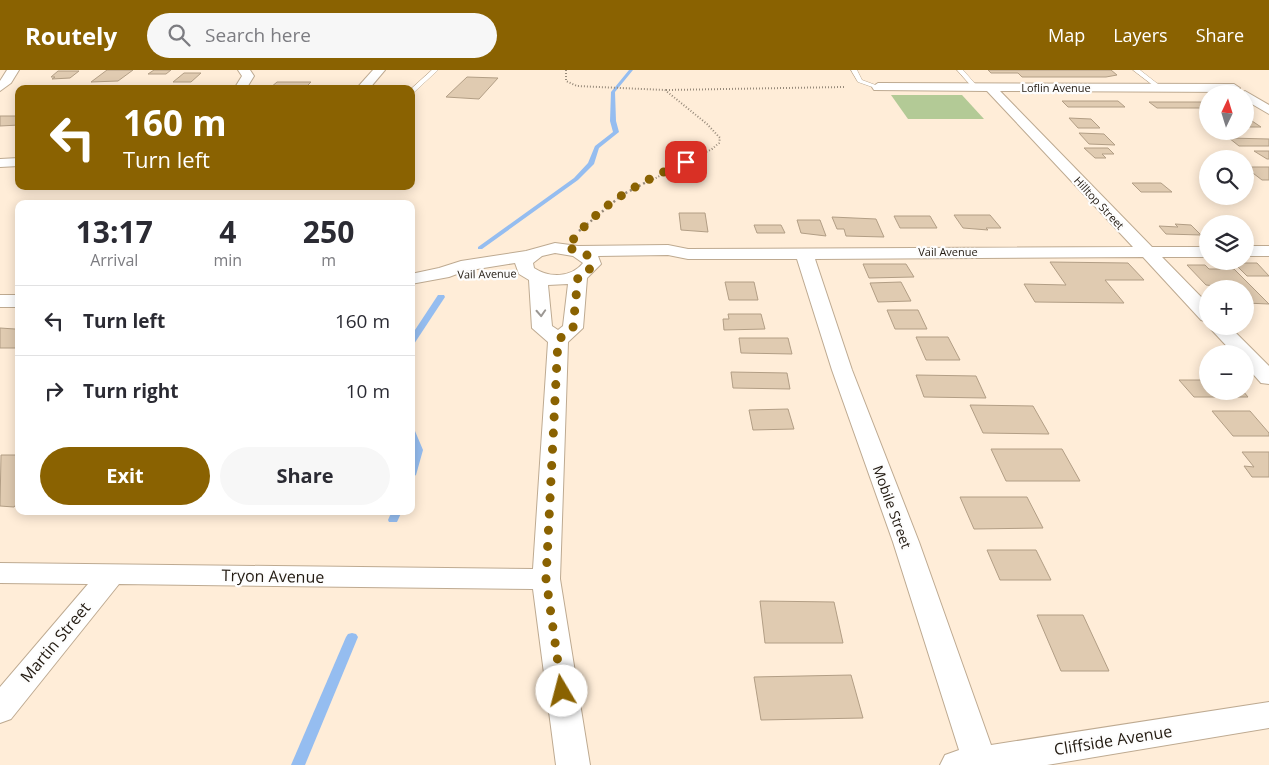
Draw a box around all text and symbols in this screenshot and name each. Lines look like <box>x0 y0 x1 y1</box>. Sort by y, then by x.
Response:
search box <box>147 13 497 58</box>
text: Routely <box>25 19 117 52</box>
icon: search <box>165 21 193 49</box>
text: Search here <box>205 22 311 48</box>
text: Map <box>1048 23 1085 47</box>
text: Layers <box>1113 23 1168 47</box>
text: Share <box>1196 23 1244 47</box>
street label: Loflin Avenue <box>1021 80 1091 95</box>
north arrow <box>1199 85 1254 140</box>
map controls <box>1199 85 1254 400</box>
text: 160 m <box>123 99 227 146</box>
icon: left <box>40 105 105 170</box>
pin <box>665 141 707 183</box>
text: Turn left <box>123 144 210 174</box>
icon: arrive <box>672 148 700 176</box>
button: search <box>1199 150 1254 205</box>
street label: Hilltop Street <box>1071 173 1128 232</box>
text: 13:17 <box>76 211 153 252</box>
text: 4 <box>219 211 236 252</box>
text: 250 <box>303 211 354 252</box>
button: layers <box>1199 215 1254 270</box>
street label: Vail Avenue <box>918 244 978 259</box>
text: Arrival <box>90 249 138 271</box>
text: min <box>214 249 242 271</box>
text: m <box>321 249 336 271</box>
street label: Vail Avenue <box>457 265 517 282</box>
button: + <box>1199 280 1254 335</box>
icon: left <box>40 307 68 335</box>
text: Turn left <box>83 308 165 334</box>
text: 160 m <box>335 308 390 334</box>
one-way arrow <box>535 309 546 317</box>
button: − <box>1199 345 1254 400</box>
icon: right <box>40 377 68 405</box>
text: Turn right <box>83 378 178 404</box>
text: 10 m <box>346 378 390 404</box>
button: Exit <box>40 447 210 505</box>
button: Share <box>220 447 390 505</box>
street label: Mobile Street <box>869 463 916 551</box>
street label: Tryon Avenue <box>221 564 325 588</box>
street label: Martin Street <box>15 597 95 687</box>
position arrow <box>535 664 587 716</box>
street label: Cliffside Avenue <box>1052 720 1174 760</box>

